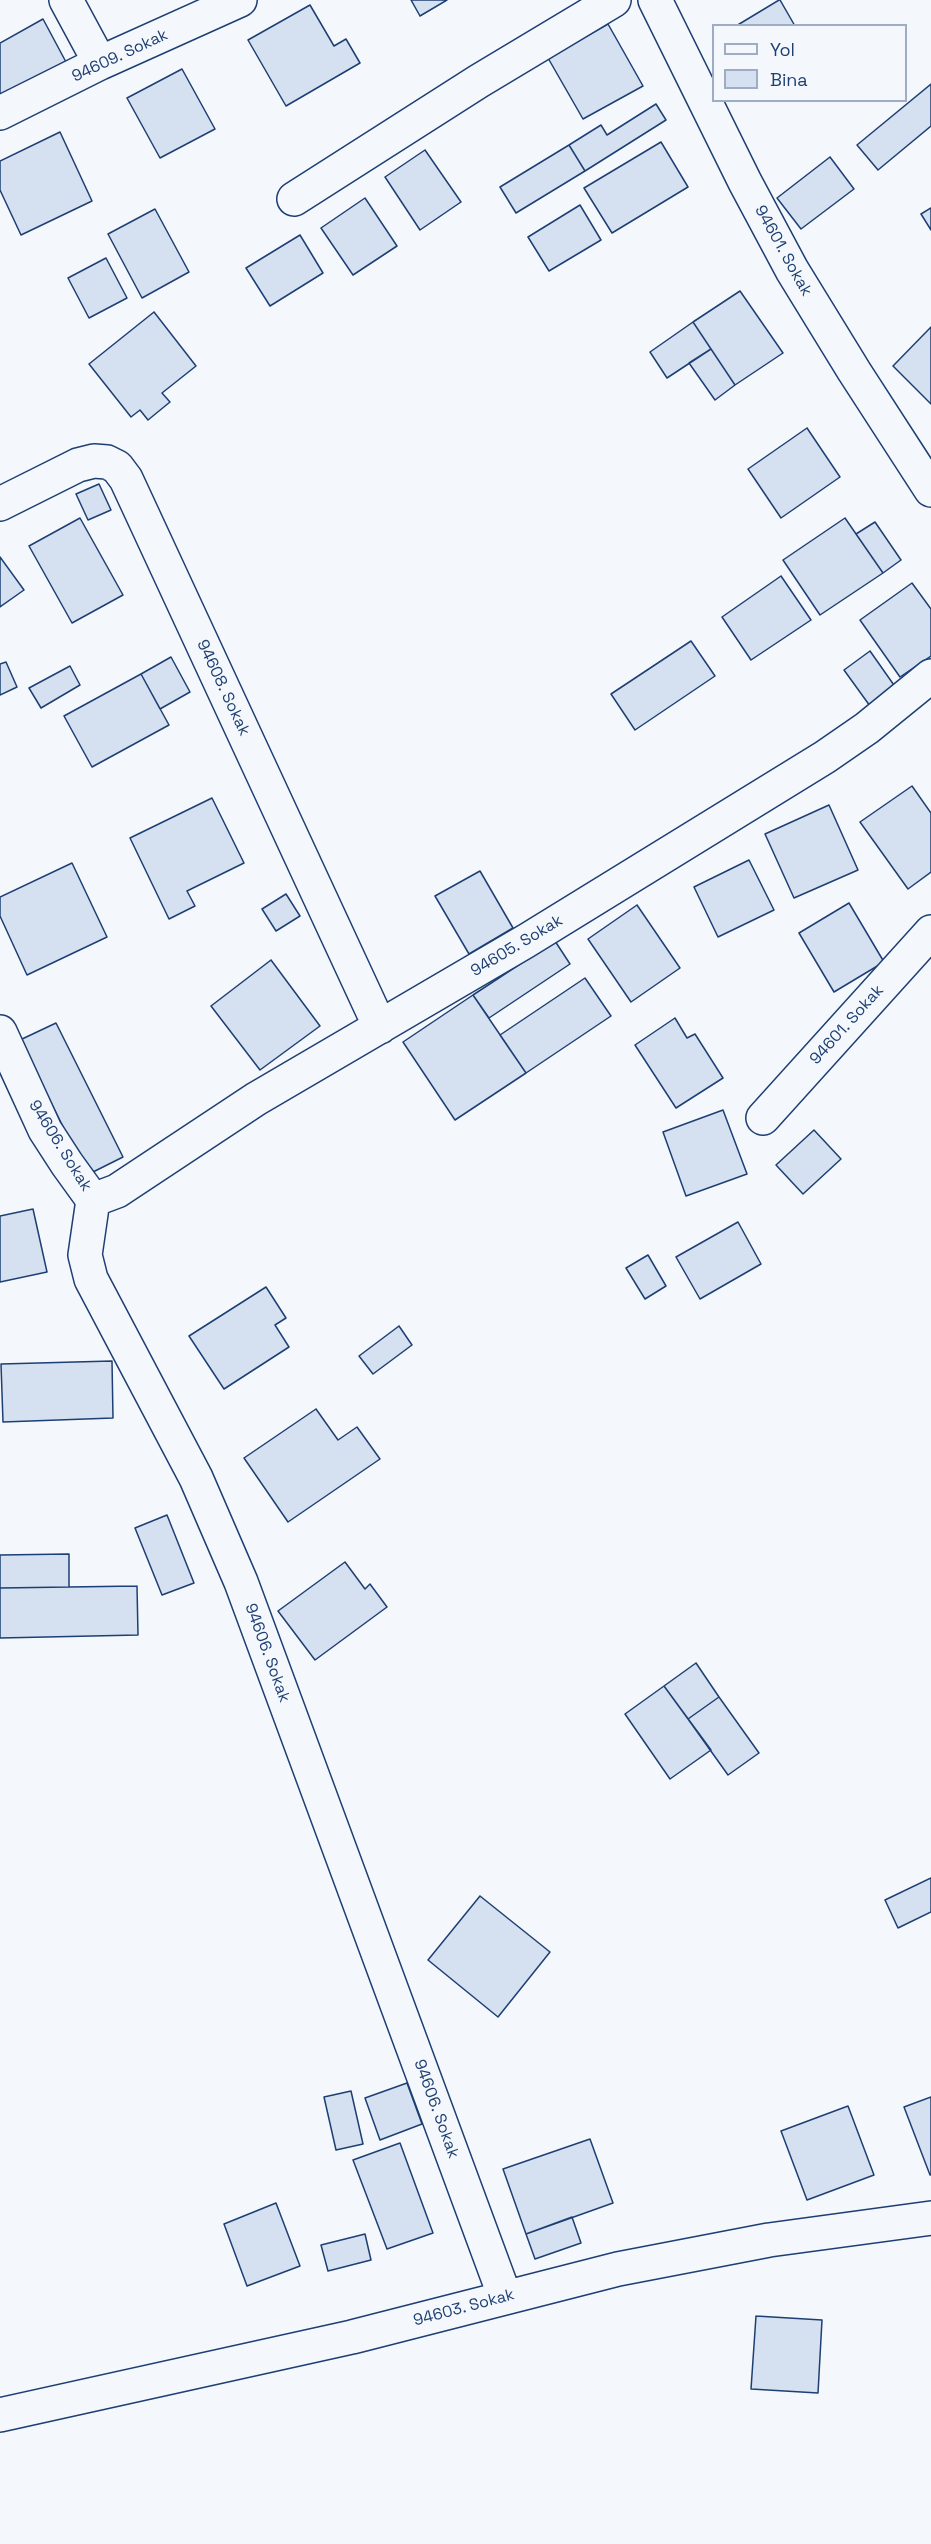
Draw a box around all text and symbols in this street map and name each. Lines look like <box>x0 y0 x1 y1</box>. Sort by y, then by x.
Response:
legend <box>712 24 907 102</box>
street label: 94609. Sokak <box>69 25 171 87</box>
text: Yol <box>770 38 795 61</box>
text: Bina <box>770 68 808 91</box>
street label: 94601. Sokak <box>750 202 816 300</box>
street label: 94608. Sokak <box>192 637 254 739</box>
street label: 94605. Sokak <box>468 911 566 981</box>
street label: 94601. Sokak <box>806 981 888 1069</box>
street label: 94606. Sokak <box>24 1097 96 1195</box>
street label: 94606. Sokak <box>240 1601 294 1705</box>
street label: 94606. Sokak <box>409 2057 463 2161</box>
street label: 94603. Sokak <box>411 2285 517 2331</box>

